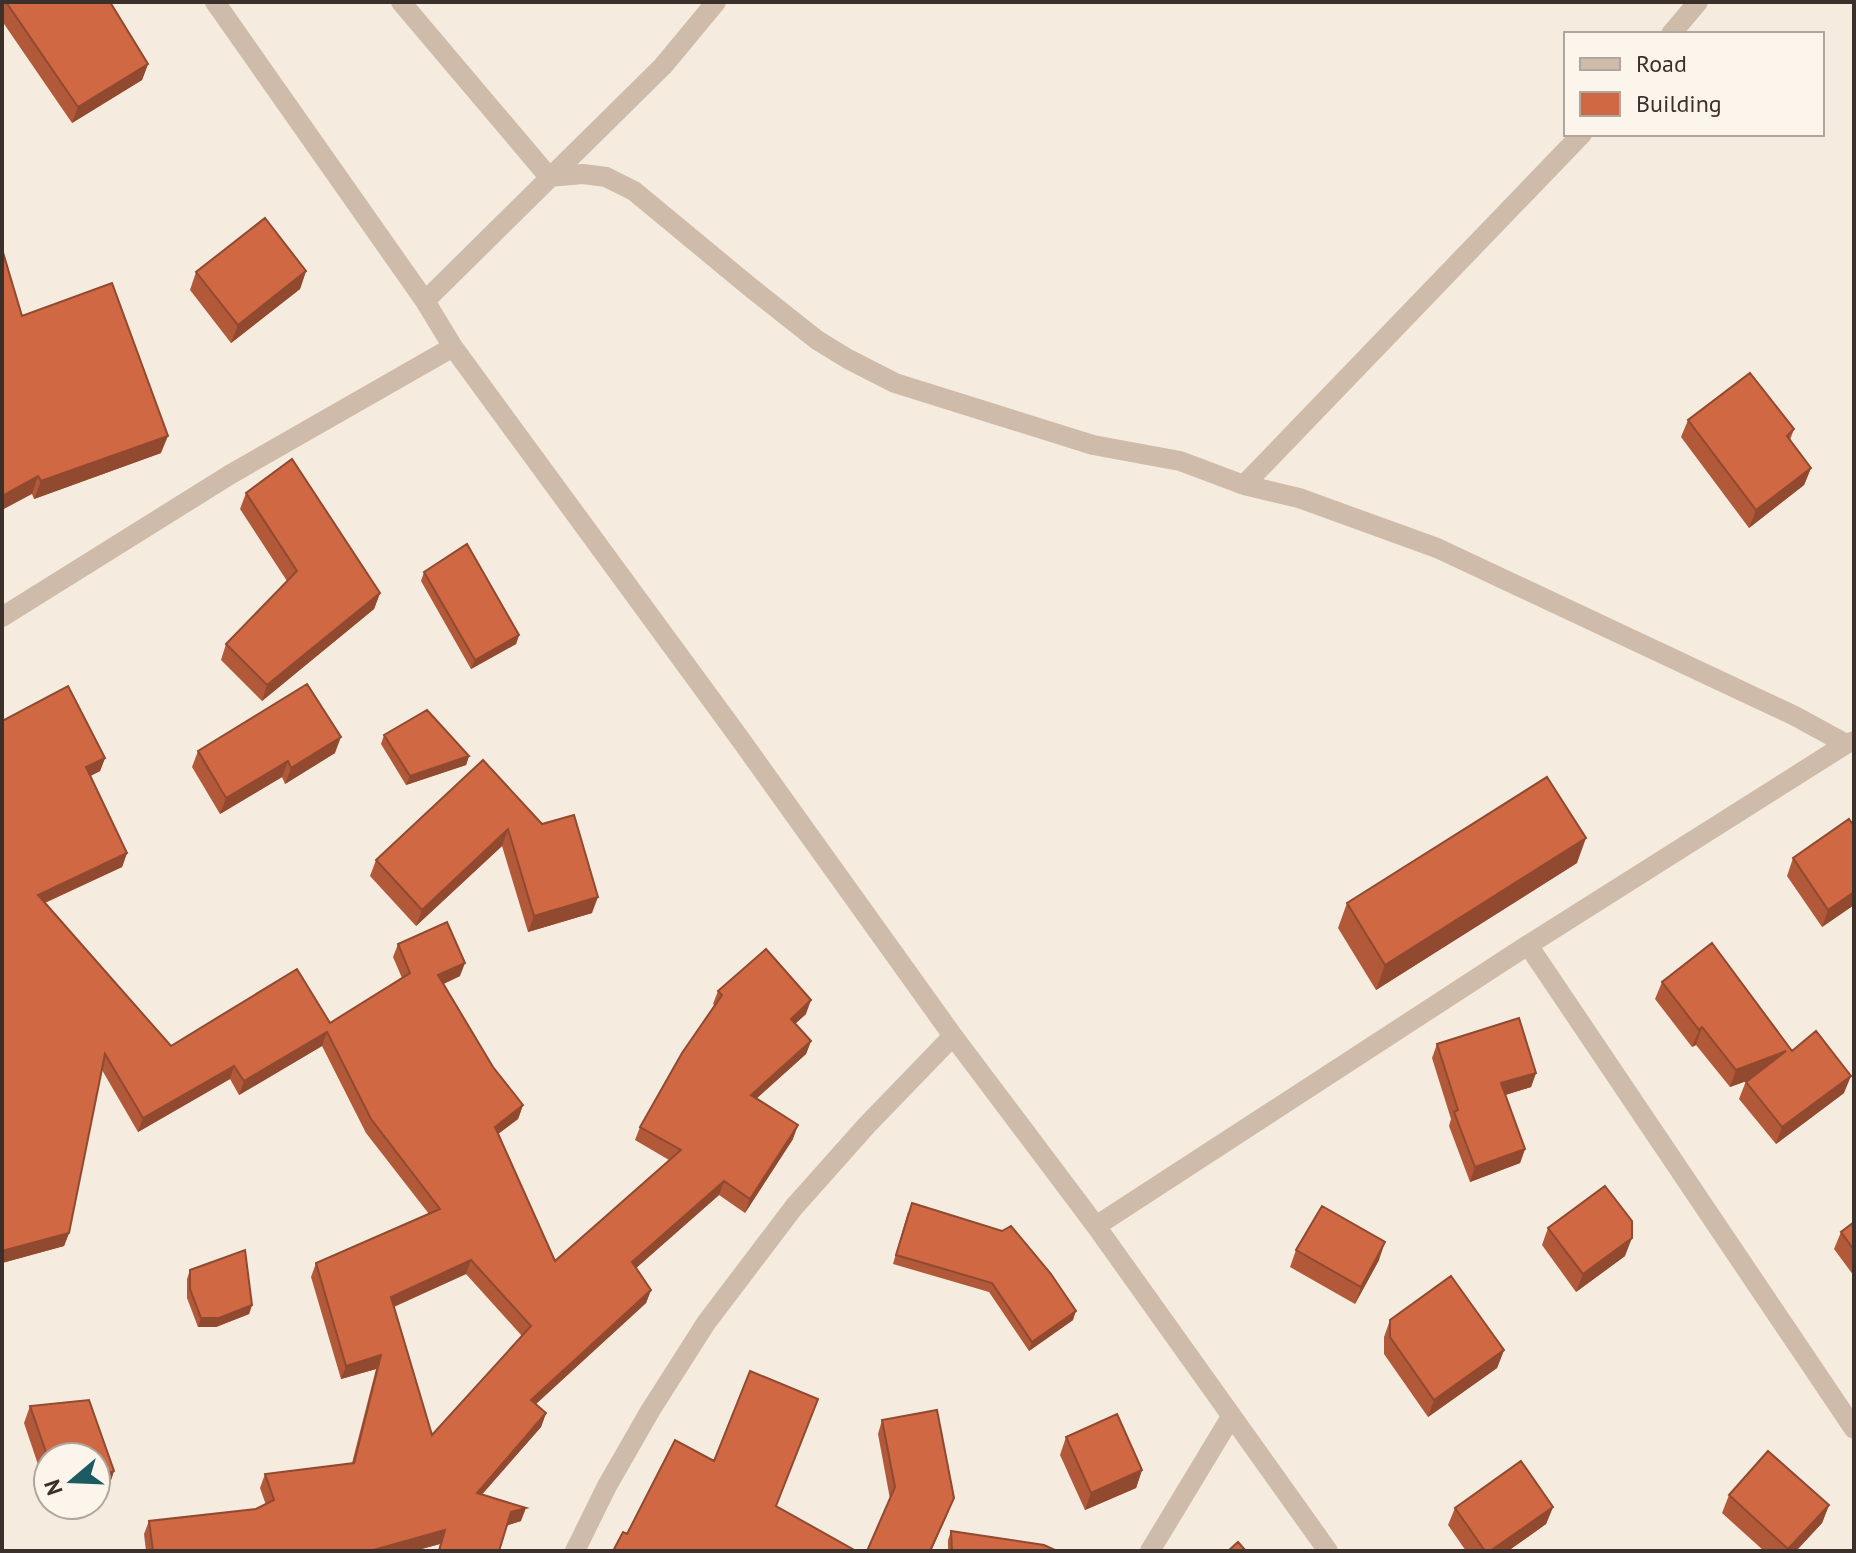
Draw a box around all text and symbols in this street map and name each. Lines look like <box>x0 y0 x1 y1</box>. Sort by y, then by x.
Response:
legend <box>1564 32 1824 136</box>
text: Road <box>1636 48 1687 79</box>
text: Building <box>1636 88 1722 119</box>
north arrow <box>32 1441 112 1521</box>
text: N <box>37 1476 69 1499</box>

